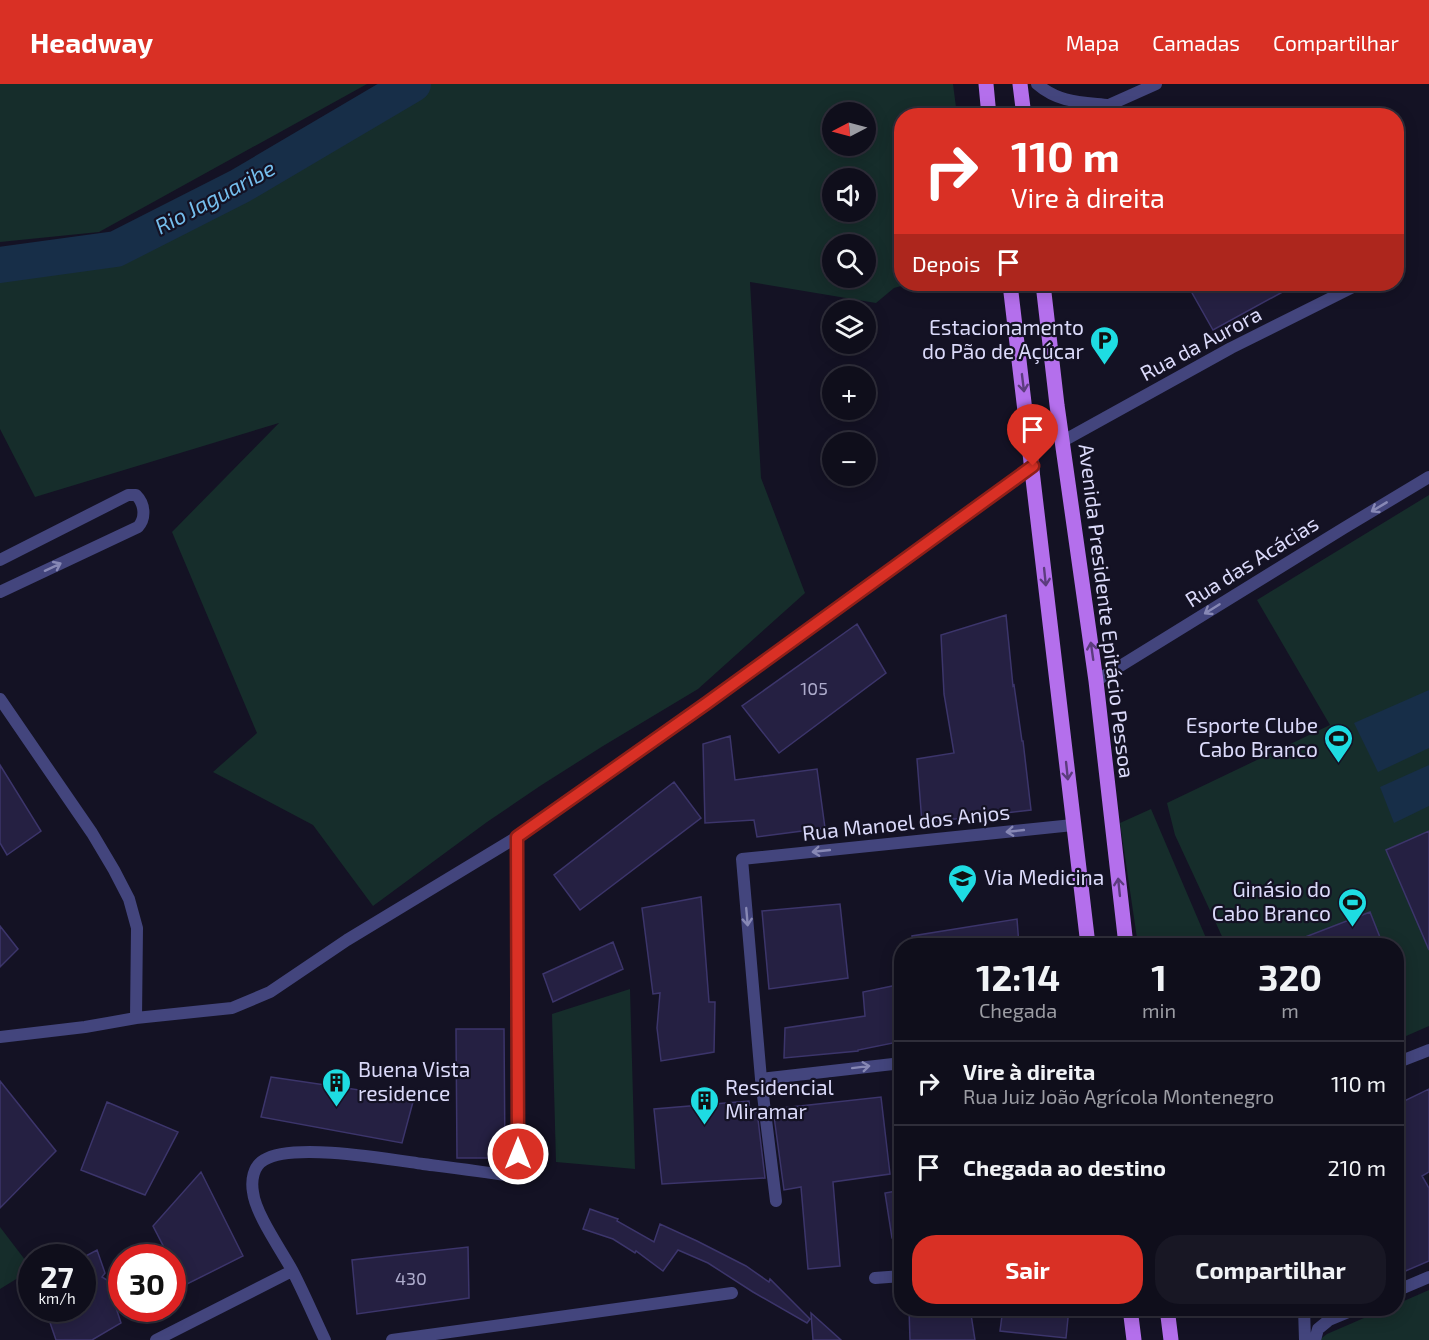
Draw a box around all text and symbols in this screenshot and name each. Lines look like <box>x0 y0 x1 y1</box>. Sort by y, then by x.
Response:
text: Headway <box>30 25 153 59</box>
text: Mapa <box>1066 30 1119 55</box>
text: Camadas <box>1152 30 1240 55</box>
text: Compartilhar <box>1273 30 1399 55</box>
north arrow <box>822 102 876 156</box>
map controls <box>822 102 876 486</box>
text: 110 m <box>1011 130 1120 180</box>
icon: right <box>912 132 990 210</box>
water label: Rio Jaguaribe <box>150 153 279 239</box>
button: sound <box>822 168 876 222</box>
text: Vire à direita <box>1011 181 1165 213</box>
button: search <box>822 234 876 288</box>
icon: arrive <box>992 246 1025 279</box>
text: Depois <box>912 250 980 276</box>
button: layers <box>822 300 876 354</box>
street label: Rua da Aurora <box>1135 300 1265 385</box>
place label: Estacionamento do Pão de Açúcar <box>922 314 1085 365</box>
parking icon: Estacionamento do Pão de Açúcar <box>1089 324 1121 366</box>
button: + <box>822 366 876 420</box>
one-way arrow <box>1017 373 1028 393</box>
pin <box>1007 404 1058 466</box>
icon: arrive <box>1016 413 1049 446</box>
button: − <box>822 432 876 486</box>
street label: Avenida Presidente Epitácio Pessoa <box>1075 442 1140 780</box>
one-way arrow <box>1371 502 1388 514</box>
street label: Rua das Acácias <box>1180 510 1322 612</box>
one-way arrow <box>43 560 61 572</box>
one-way arrow <box>1040 566 1051 586</box>
one-way arrow <box>1204 603 1221 615</box>
one-way arrow <box>1086 642 1097 662</box>
house number: 105 <box>800 677 828 699</box>
place label: Esporte Clube Cabo Branco <box>1186 712 1318 761</box>
sports icon: Esporte Clube Cabo Branco <box>1323 722 1355 764</box>
one-way arrow <box>1062 760 1073 780</box>
street label: Rua Manoel dos Anjos <box>801 798 1011 846</box>
one-way arrow <box>1005 826 1025 837</box>
one-way arrow <box>811 846 831 857</box>
school or university icon: Via Medicina <box>947 862 979 904</box>
place label: Via Medicina <box>984 864 1104 889</box>
place label: Ginásio do Cabo Branco <box>1212 876 1331 925</box>
one-way arrow <box>1114 877 1125 897</box>
sports icon: Ginásio do Cabo Branco <box>1336 886 1368 928</box>
one-way arrow <box>742 907 753 927</box>
text: 12:14 <box>976 955 1060 998</box>
text: 1 <box>1151 955 1167 998</box>
text: 320 <box>1258 955 1322 998</box>
text: Chegada <box>979 998 1057 1022</box>
text: min <box>1142 998 1176 1022</box>
text: m <box>1281 998 1299 1022</box>
place label: Buena Vista residence <box>358 1056 470 1105</box>
text: Vire à direita <box>963 1058 1095 1084</box>
one-way arrow <box>851 1062 870 1073</box>
building icon: Buena Vista residence <box>321 1066 353 1108</box>
icon: right <box>912 1067 945 1100</box>
text: 110 m <box>1331 1070 1386 1096</box>
place label: Residencial Miramar <box>725 1074 835 1123</box>
building icon: Residencial Miramar <box>688 1084 720 1126</box>
text: Rua Juiz João Agrícola Montenegro <box>963 1084 1274 1108</box>
position arrow <box>486 1122 550 1186</box>
icon: arrive <box>912 1151 945 1184</box>
text: Chegada ao destino <box>963 1154 1166 1180</box>
text: 210 m <box>1327 1154 1386 1180</box>
button: Sair <box>912 1235 1143 1304</box>
button: Compartilhar <box>1155 1235 1386 1304</box>
speed limit sign: 30 <box>108 1244 186 1322</box>
text: 27 <box>40 1258 74 1294</box>
house number: 430 <box>395 1267 427 1289</box>
text: km/h <box>38 1289 76 1307</box>

